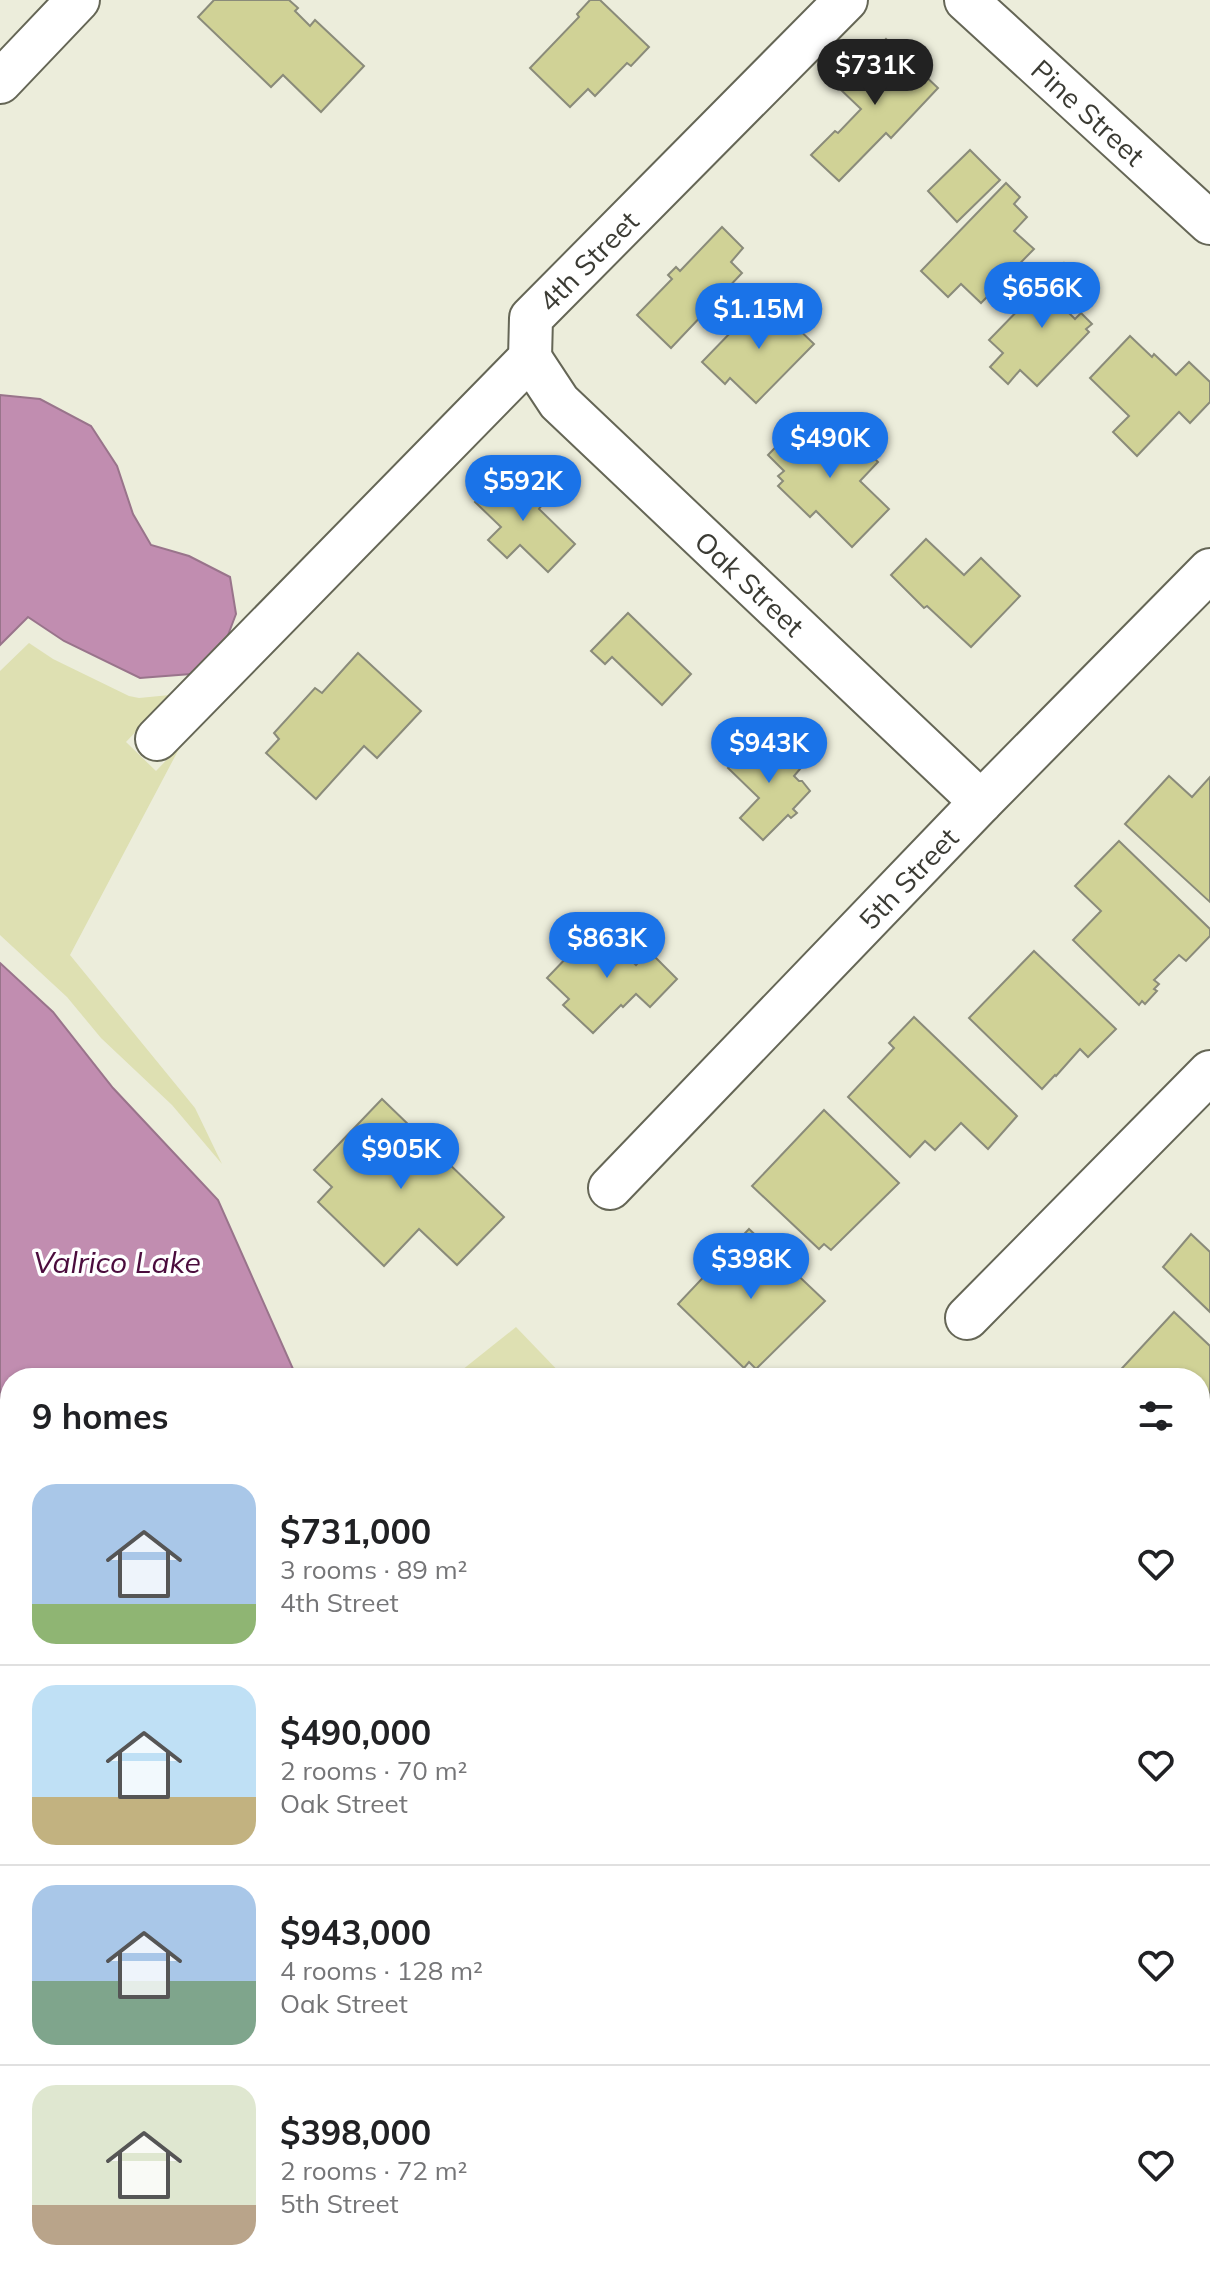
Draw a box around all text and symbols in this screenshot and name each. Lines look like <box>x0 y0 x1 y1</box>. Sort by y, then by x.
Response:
pin: $731K <box>819 39 931 107</box>
text: $731K <box>835 48 915 81</box>
street label: Pine Street <box>1025 51 1153 173</box>
street label: 4th Street <box>530 203 645 318</box>
pin: $656K <box>986 262 1098 330</box>
text: $656K <box>1002 271 1082 304</box>
pin: $1.15M <box>694 283 824 351</box>
text: $1.15M <box>713 292 805 325</box>
pin: $490K <box>774 412 886 480</box>
text: $490K <box>790 421 870 454</box>
pin: $592K <box>467 455 579 523</box>
text: $592K <box>483 464 563 497</box>
street label: Oak Street <box>688 523 812 643</box>
pin: $943K <box>713 717 825 785</box>
text: $943K <box>729 726 809 759</box>
street label: 5th Street <box>851 820 965 936</box>
pin: $863K <box>551 912 663 980</box>
text: $863K <box>567 921 647 954</box>
pin: $905K <box>345 1123 457 1191</box>
text: $905K <box>361 1132 441 1165</box>
pin: $398K <box>695 1233 807 1301</box>
text: $398K <box>711 1242 791 1275</box>
water label: Valrico Lake <box>33 1243 201 1281</box>
icon: filters <box>1134 1394 1178 1438</box>
text: 9 homes <box>32 1395 169 1438</box>
text: $731,000 <box>280 1510 431 1553</box>
icon: home <box>96 1516 192 1612</box>
icon: heart <box>1134 1542 1178 1586</box>
text: 3 rooms · 89 m² <box>280 1553 467 1586</box>
text: 4th Street <box>280 1586 399 1619</box>
text: $490,000 <box>280 1711 431 1754</box>
icon: home <box>96 1717 192 1813</box>
icon: heart <box>1134 1743 1178 1787</box>
text: 2 rooms · 70 m² <box>280 1754 467 1787</box>
text: Oak Street <box>280 1787 408 1820</box>
text: $943,000 <box>280 1911 431 1954</box>
icon: home <box>96 1917 192 2013</box>
icon: heart <box>1134 1943 1178 1987</box>
text: 4 rooms · 128 m² <box>280 1954 483 1987</box>
text: Oak Street <box>280 1987 408 2020</box>
text: $398,000 <box>280 2111 431 2154</box>
icon: home <box>96 2117 192 2213</box>
icon: heart <box>1134 2143 1178 2187</box>
text: 2 rooms · 72 m² <box>280 2154 467 2187</box>
text: 5th Street <box>280 2187 399 2220</box>

